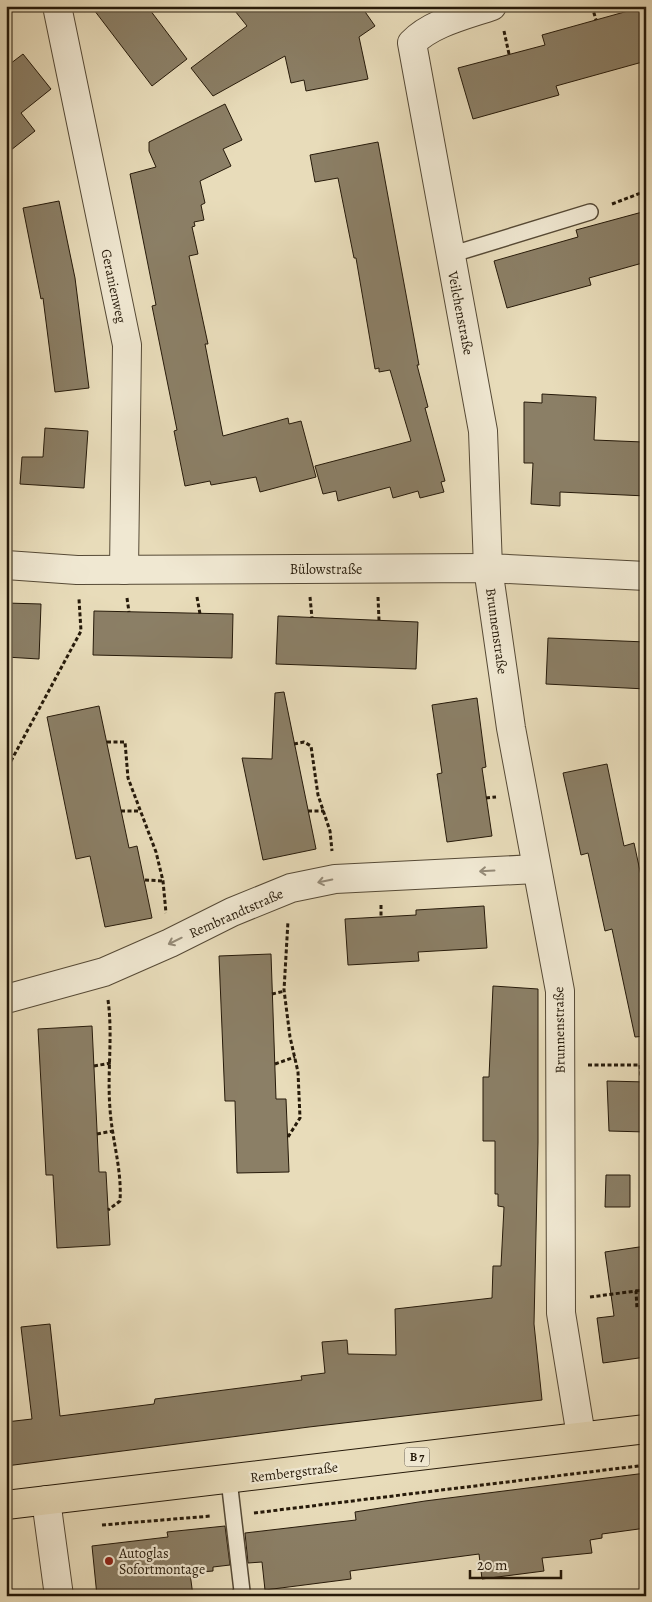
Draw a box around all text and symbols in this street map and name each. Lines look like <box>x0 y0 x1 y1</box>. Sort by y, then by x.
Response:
street label: Geranienweg <box>96 247 131 325</box>
street label: Veilchenstraße <box>443 269 478 357</box>
street label: Bülowstraße <box>290 560 362 579</box>
street label: Brunnenstraße <box>481 587 512 675</box>
one-way arrow <box>480 867 496 876</box>
one-way arrow <box>318 877 334 887</box>
street label: Rembrandtstraße <box>186 884 286 943</box>
one-way arrow <box>168 936 183 946</box>
street label: Brunnenstraße <box>549 986 570 1074</box>
road number: B 7 <box>404 1448 430 1466</box>
street label: Rembergstraße <box>249 1458 339 1487</box>
place label: Autoglas Sofortmontage <box>118 1544 205 1579</box>
scale bar <box>470 1547 561 1579</box>
marker: Autoglas Sofortmontage <box>103 1555 115 1567</box>
text: 20 m <box>477 1555 508 1575</box>

